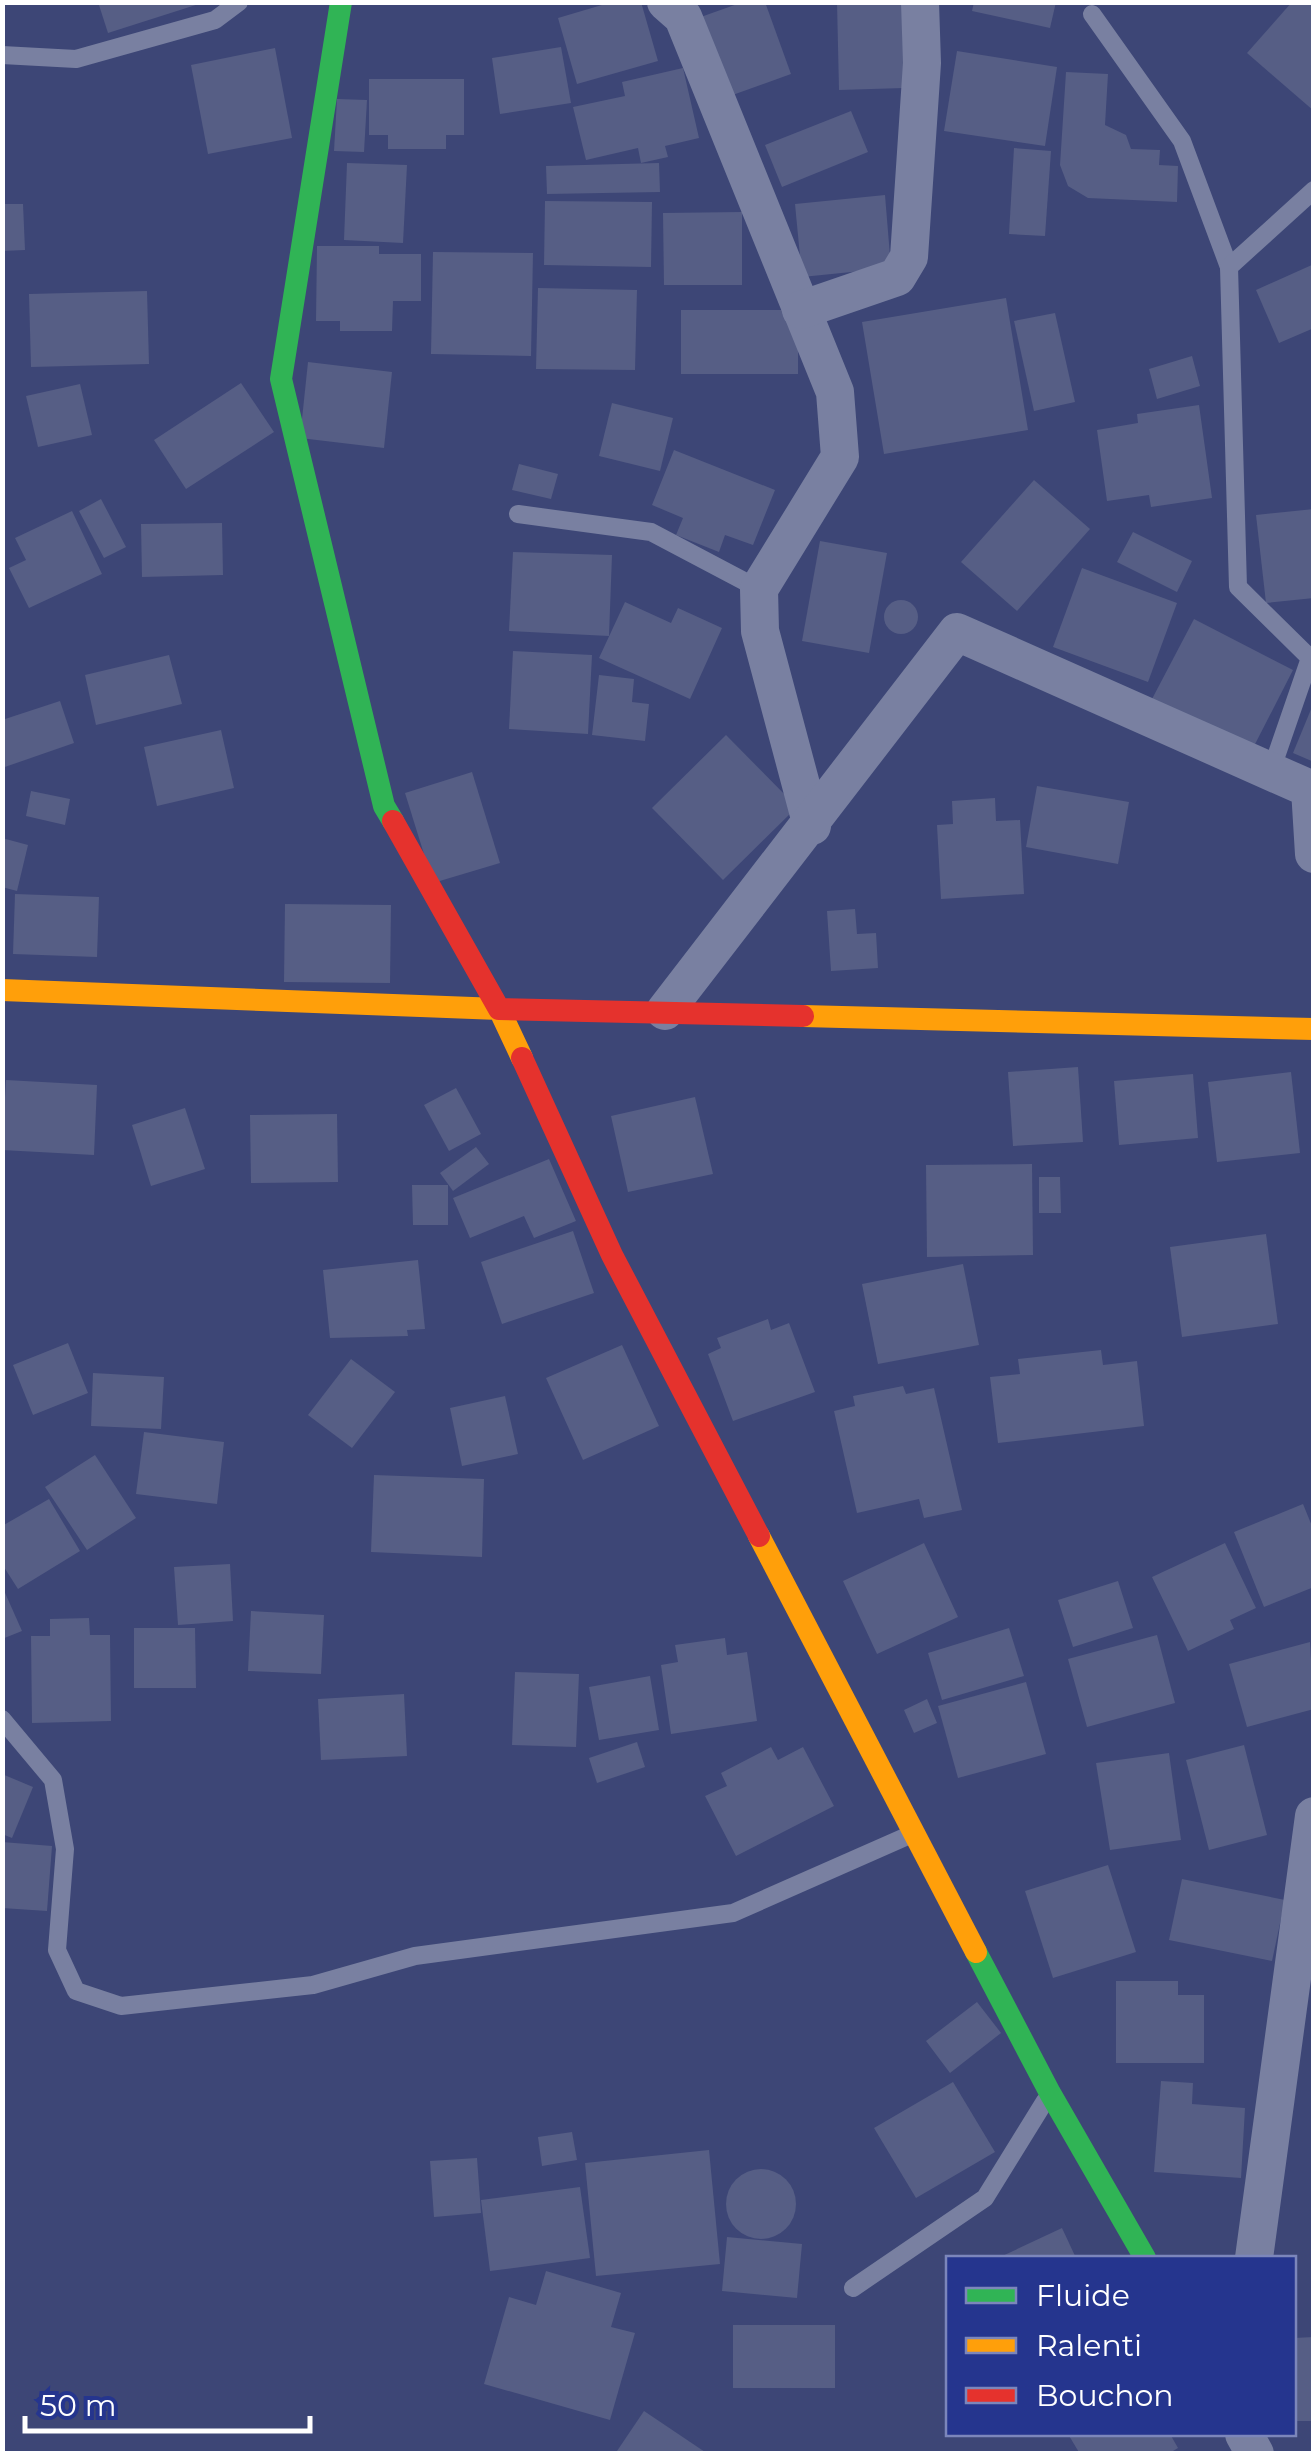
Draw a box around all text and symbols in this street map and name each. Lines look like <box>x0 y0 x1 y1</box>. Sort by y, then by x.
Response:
legend <box>946 2256 1296 2436</box>
text: Fluide <box>1036 2277 1130 2314</box>
text: Ralenti <box>1036 2327 1142 2364</box>
scale bar <box>25 2371 310 2433</box>
text: Bouchon <box>1036 2377 1174 2414</box>
text: 50 m <box>40 2387 117 2424</box>

